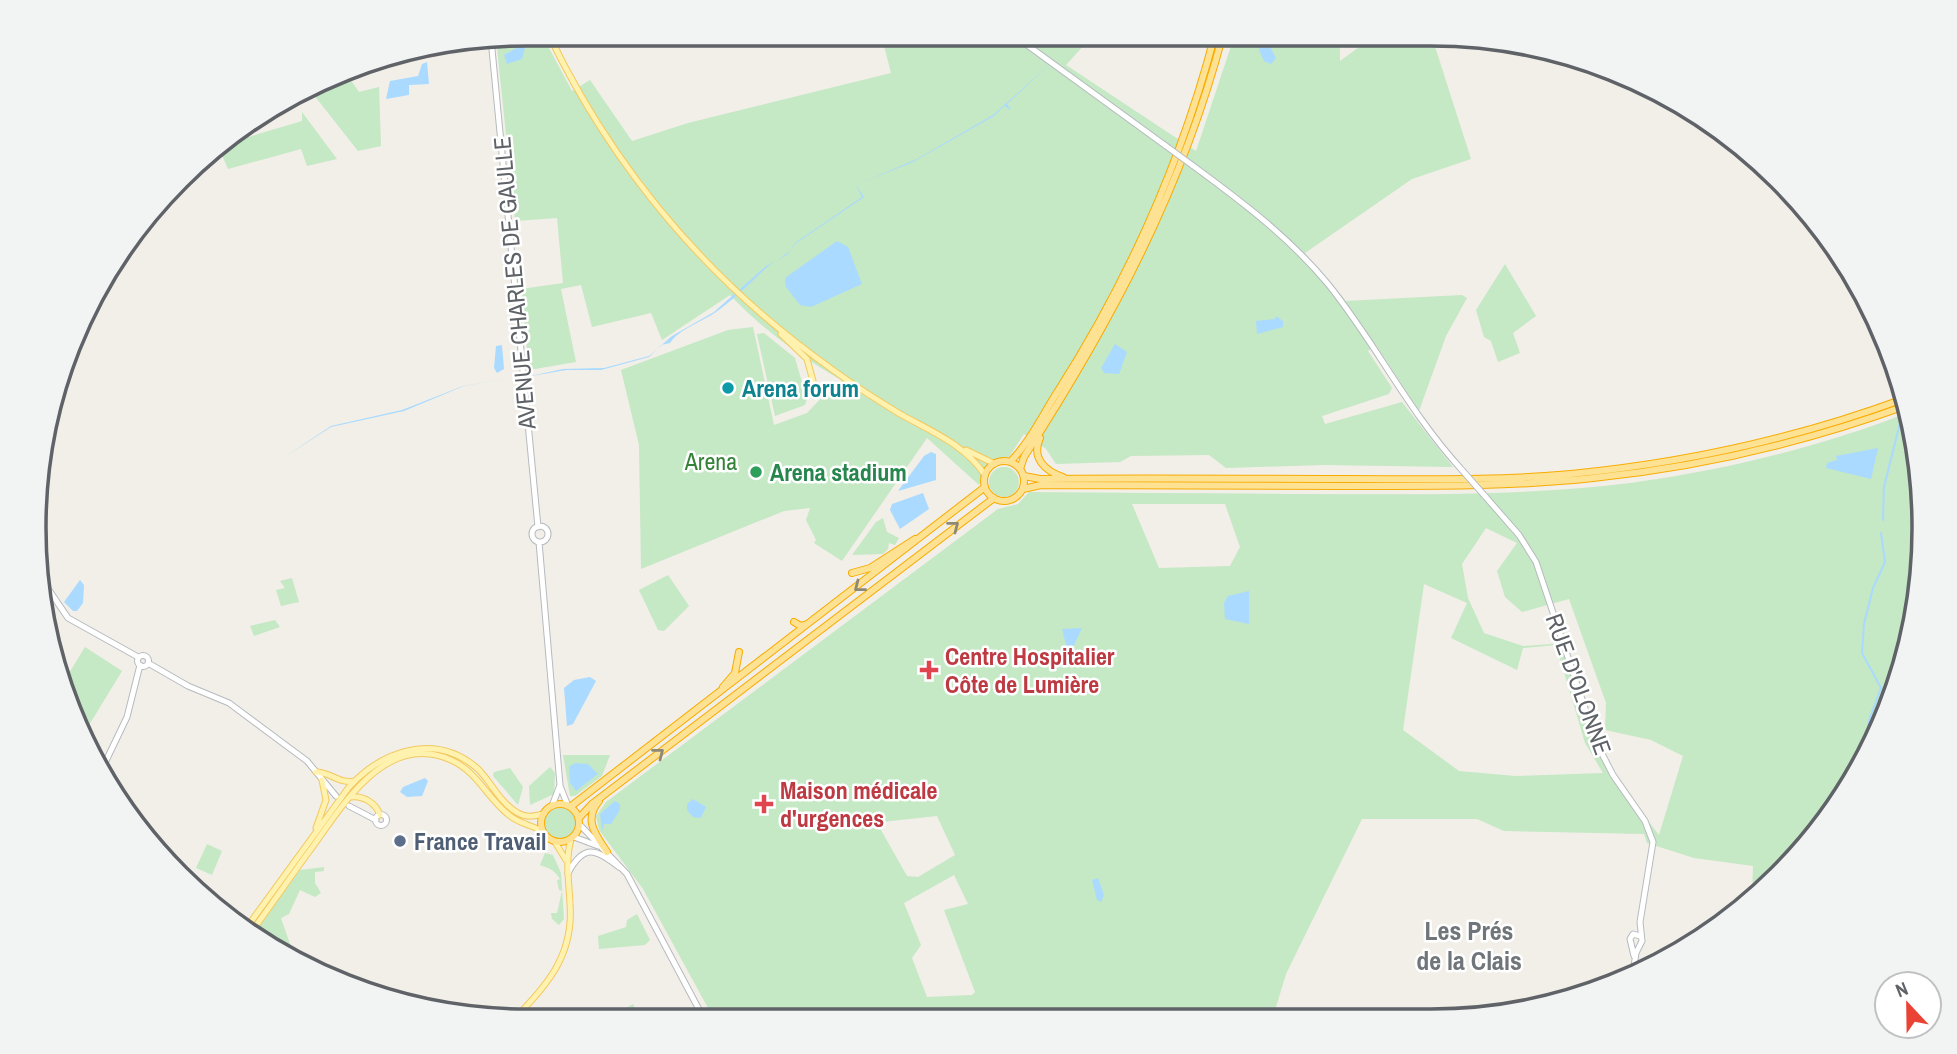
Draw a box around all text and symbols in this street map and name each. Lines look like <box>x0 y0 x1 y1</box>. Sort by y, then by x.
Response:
street label: AVENUE CHARLES DE GAULLE <box>485 135 543 432</box>
place label: Arena forum <box>742 372 859 404</box>
marker: Arena forum <box>720 380 736 396</box>
park label: Arena <box>684 445 737 477</box>
place label: Arena stadium <box>770 456 907 488</box>
marker: Arena stadium <box>748 464 764 480</box>
one-way arrow <box>947 522 959 535</box>
one-way arrow <box>855 578 867 591</box>
street label: RUE D'OLONNE <box>1539 609 1619 759</box>
place label: Centre Hospitalier Côte de Lumière <box>945 640 1115 700</box>
marker: Centre Hospitalier Côte de Lumière <box>919 660 939 680</box>
one-way arrow <box>652 749 664 762</box>
place label: Maison médicale d'urgences <box>780 774 938 834</box>
marker: Maison médicale d'urgences <box>754 794 774 814</box>
place label: France Travail <box>414 825 546 857</box>
marker: France Travail <box>392 833 408 849</box>
district label: Les Prés de la Clais <box>1416 913 1522 978</box>
north arrow <box>1873 970 1943 1040</box>
text: N <box>1892 975 1912 1003</box>

